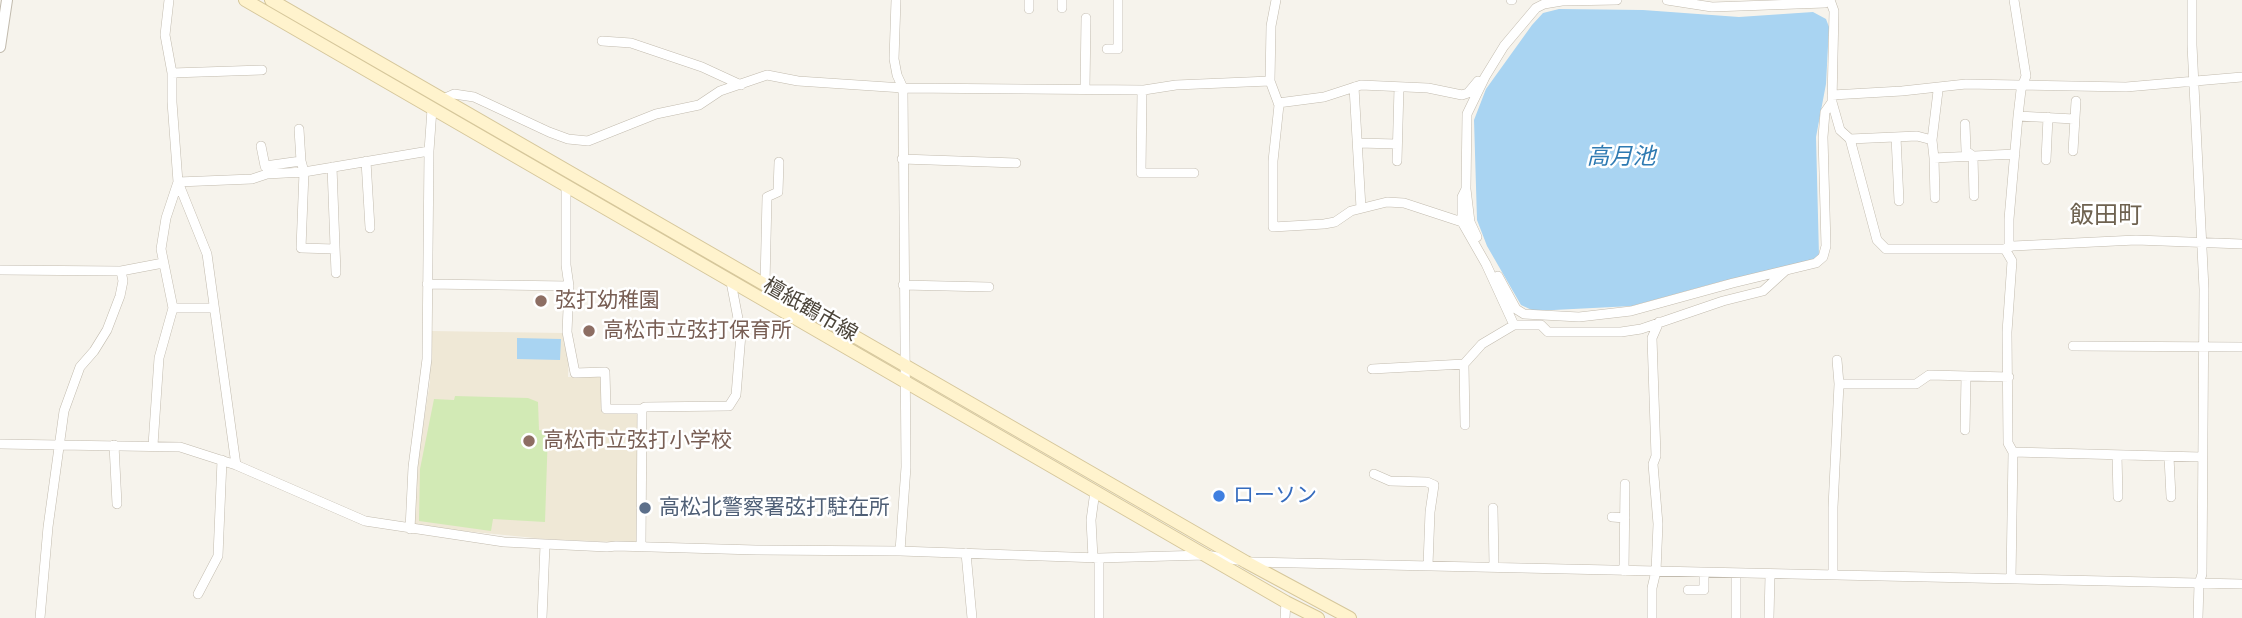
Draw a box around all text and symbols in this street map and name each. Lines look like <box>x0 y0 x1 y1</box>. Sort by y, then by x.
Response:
water label: 高月池 <box>1587 143 1655 171</box>
district label: 飯田町 <box>2070 202 2142 230</box>
street label: 檀紙鶴市線 <box>758 273 862 347</box>
place label: 弦打幼稚園 <box>555 288 660 314</box>
marker: 弦打幼稚園 <box>533 293 549 309</box>
place label: 高松市立弦打保育所 <box>603 318 792 344</box>
marker: 高松市立弦打保育所 <box>581 323 597 339</box>
place label: 高松市立弦打小学校 <box>543 428 732 454</box>
marker: 高松市立弦打小学校 <box>521 433 537 449</box>
place label: ローソン <box>1233 483 1317 509</box>
marker: ローソン <box>1211 488 1227 504</box>
place label: 高松北警察署弦打駐在所 <box>659 495 890 521</box>
marker: 高松北警察署弦打駐在所 <box>637 500 653 516</box>

